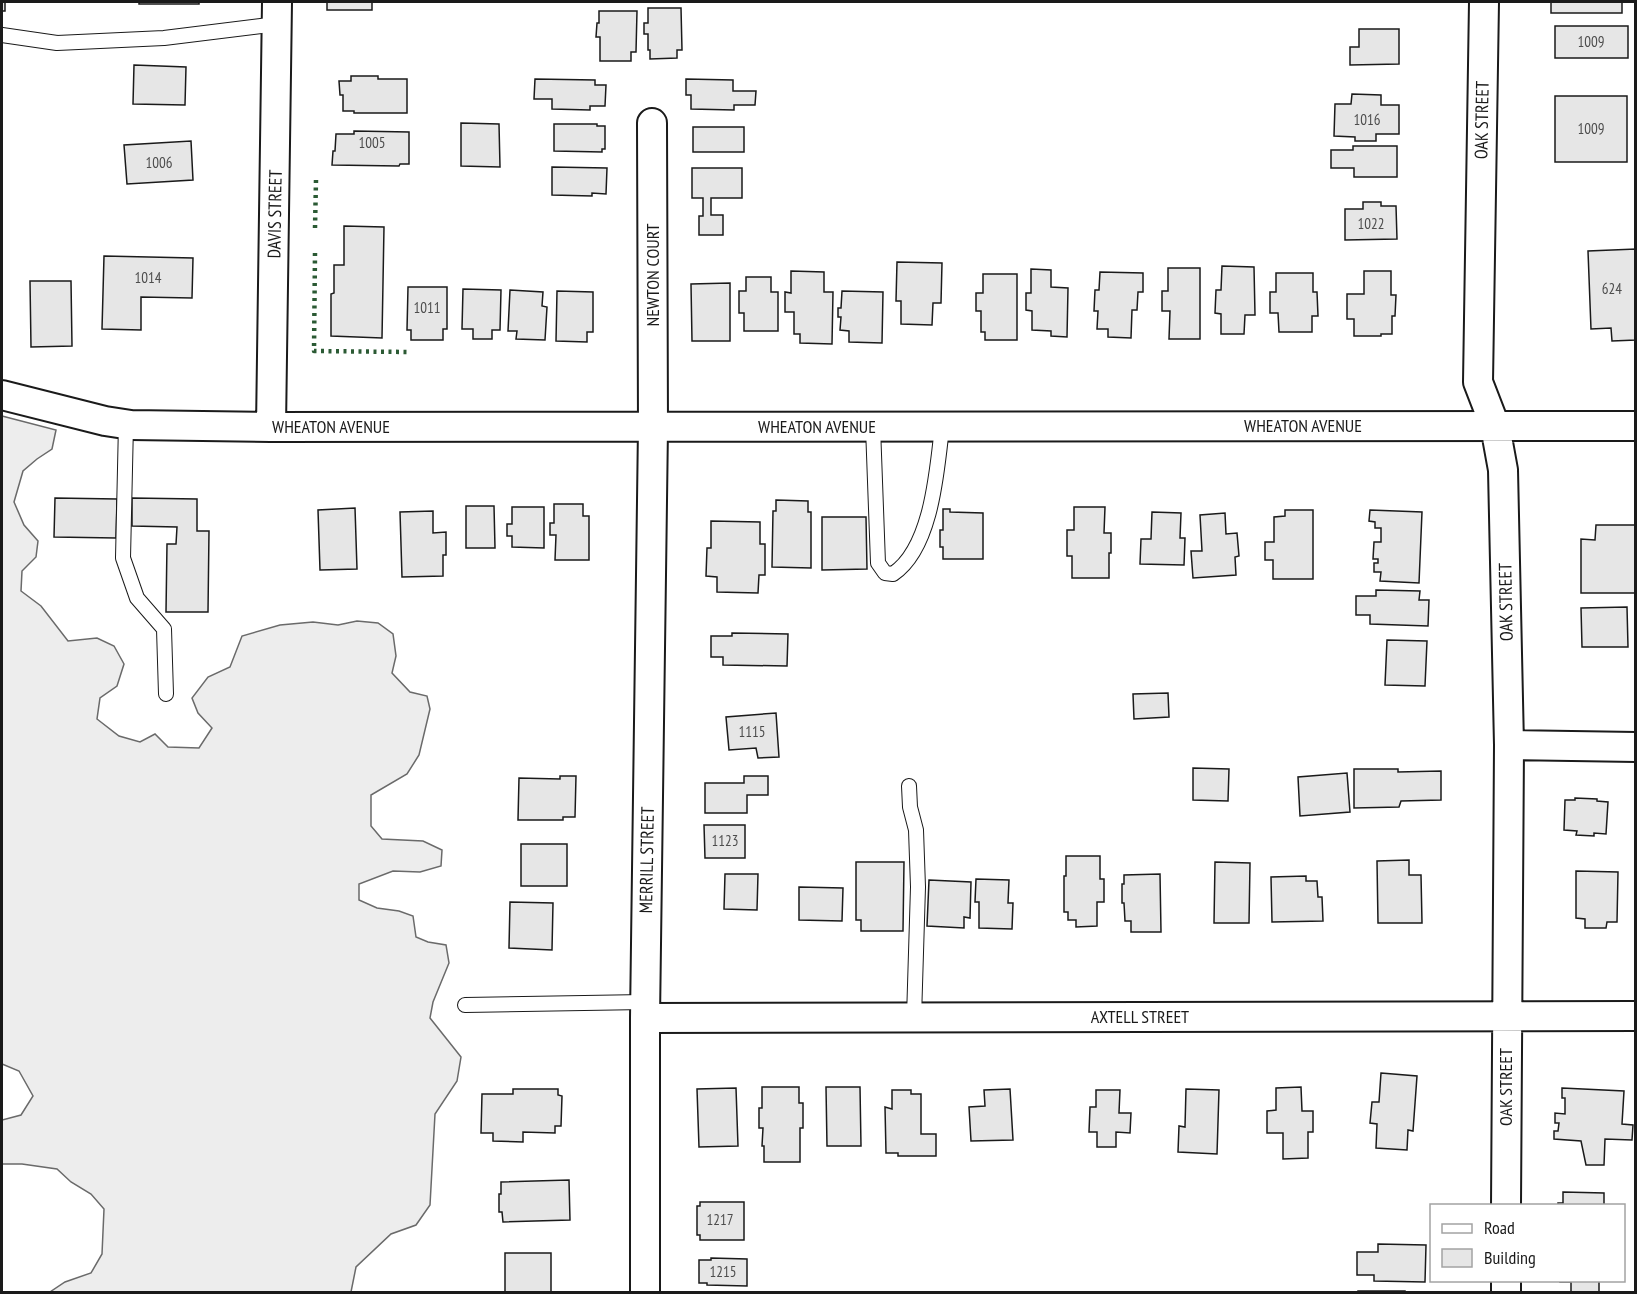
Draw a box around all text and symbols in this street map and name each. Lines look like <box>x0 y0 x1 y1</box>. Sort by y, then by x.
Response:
house number: 1009 <box>1577 32 1605 51</box>
street label: OAK STREET <box>1469 81 1494 159</box>
house number: 1016 <box>1353 110 1381 129</box>
house number: 1009 <box>1577 119 1605 138</box>
house number: 1005 <box>358 133 386 152</box>
house number: 1006 <box>145 153 173 172</box>
street label: DAVIS STREET <box>262 169 287 259</box>
house number: 1022 <box>1357 214 1385 233</box>
street label: NEWTON COURT <box>641 223 664 327</box>
house number: 1014 <box>134 268 162 287</box>
house number: 624 <box>1602 279 1622 298</box>
house number: 1011 <box>413 298 441 317</box>
street label: WHEATON AVENUE <box>1244 414 1362 437</box>
street label: WHEATON AVENUE <box>272 415 390 438</box>
street label: WHEATON AVENUE <box>758 415 876 438</box>
street label: OAK STREET <box>1493 563 1518 641</box>
house number: 1115 <box>738 722 766 741</box>
street label: MERRILL STREET <box>634 806 659 914</box>
house number: 1123 <box>711 831 739 850</box>
street label: AXTELL STREET <box>1091 1005 1189 1028</box>
street label: OAK STREET <box>1494 1048 1517 1126</box>
legend <box>1430 1204 1625 1282</box>
house number: 1217 <box>706 1210 734 1229</box>
text: Road <box>1484 1216 1515 1239</box>
text: Building <box>1484 1246 1536 1269</box>
house number: 1215 <box>709 1262 737 1281</box>

